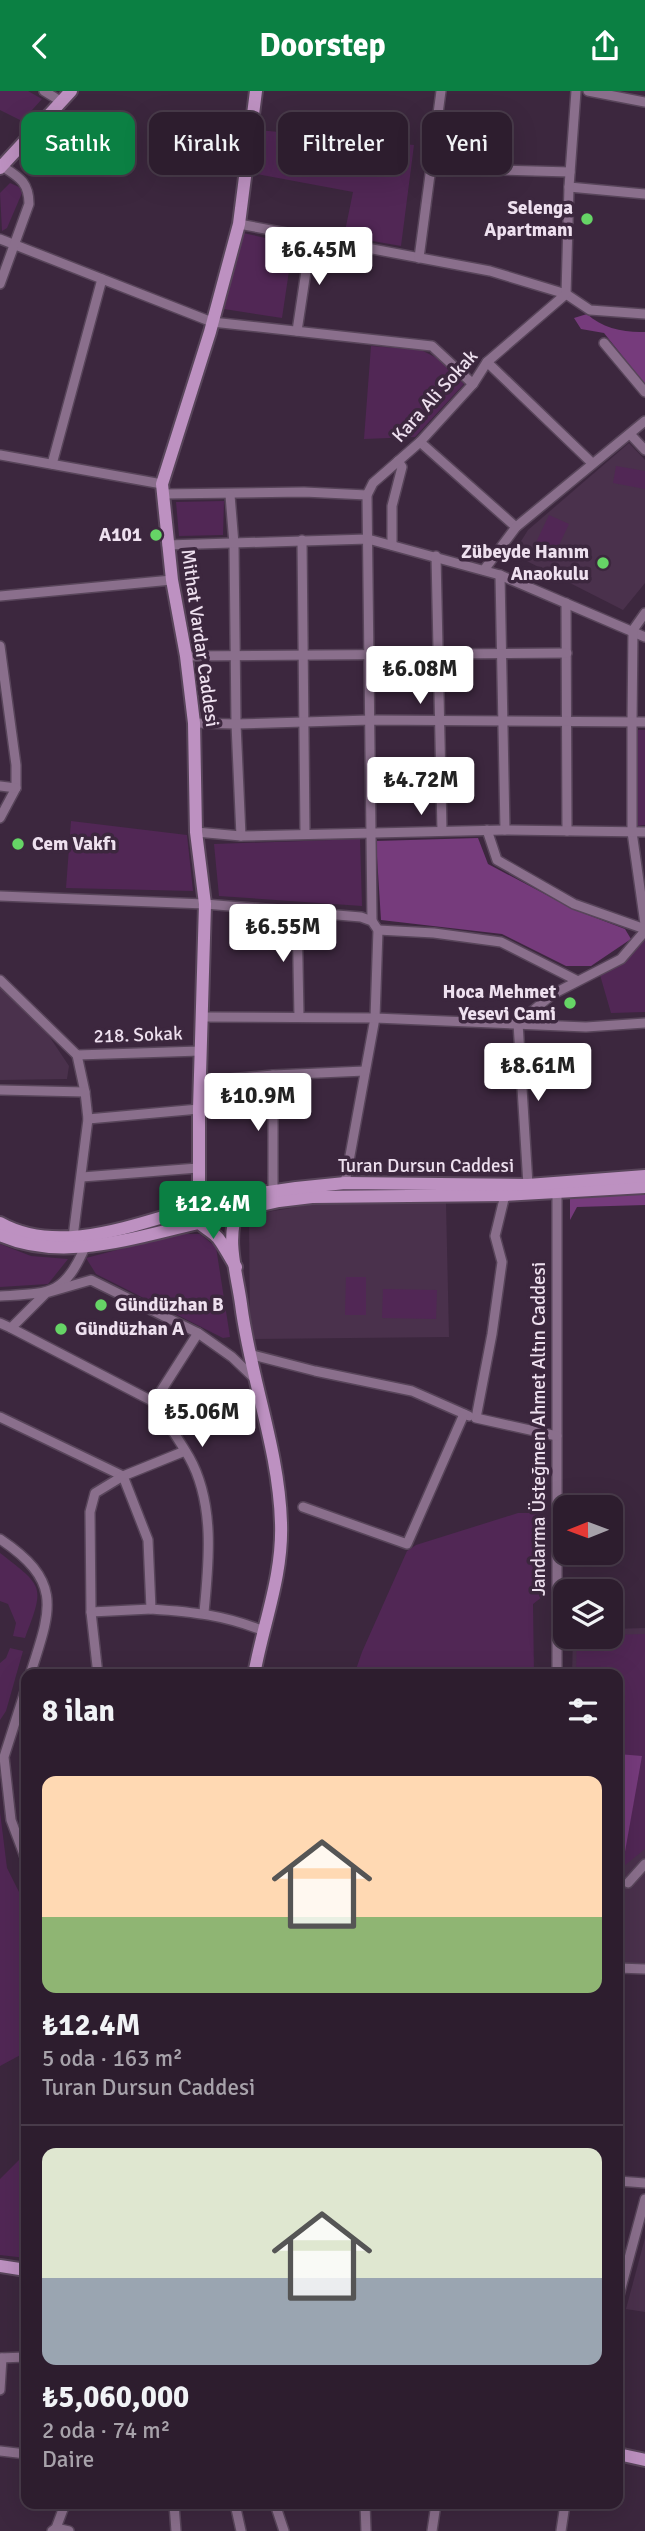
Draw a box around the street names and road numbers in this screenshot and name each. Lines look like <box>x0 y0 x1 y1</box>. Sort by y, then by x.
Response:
street label: Kara Ali Sokak <box>387 344 483 448</box>
street label: Mithat Vardar Caddesi <box>176 548 224 728</box>
street label: 218. Sokak <box>93 1021 183 1049</box>
street label: Turan Dursun Caddesi <box>338 1154 514 1178</box>
street label: Jandarma Üsteğmen Ahmet Altın Caddesi <box>527 1262 551 1596</box>

